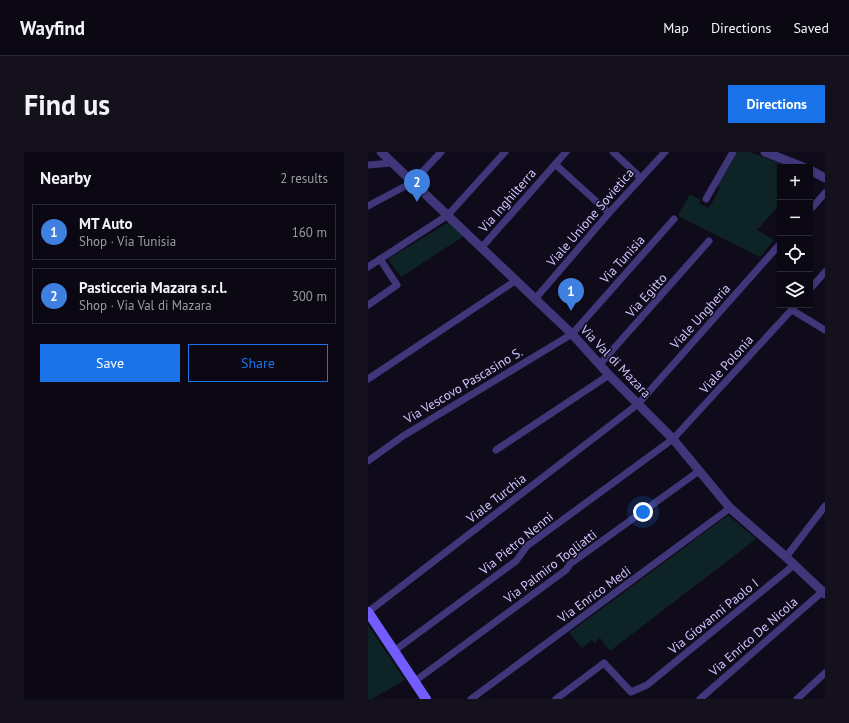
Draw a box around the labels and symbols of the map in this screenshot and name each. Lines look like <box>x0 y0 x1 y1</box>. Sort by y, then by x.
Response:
street label: Via Inghilterra <box>474 165 540 237</box>
street label: Viale Unione Sovietica <box>542 165 638 271</box>
pin: 2 <box>404 169 430 202</box>
street label: Via Tunisia <box>596 232 649 288</box>
street label: Via Egitto <box>621 270 671 322</box>
pin: 1 <box>558 278 584 311</box>
street label: Viale Ungheria <box>666 280 734 353</box>
street label: Via Val di Mazara <box>576 321 655 401</box>
street label: Viale Polonia <box>695 332 757 398</box>
street label: Via Vescovo Pascasino S. <box>400 343 526 428</box>
street label: Viale Turchia <box>462 470 530 528</box>
your location <box>633 502 653 522</box>
street label: Via Pietro Nenni <box>475 508 557 579</box>
street label: Via Palmiro Togliatti <box>500 526 600 607</box>
street label: Via Enrico Medi <box>554 562 634 627</box>
street label: Via Giovanni Paolo I <box>664 575 762 659</box>
street label: Via Enrico De Nicola <box>705 593 801 680</box>

